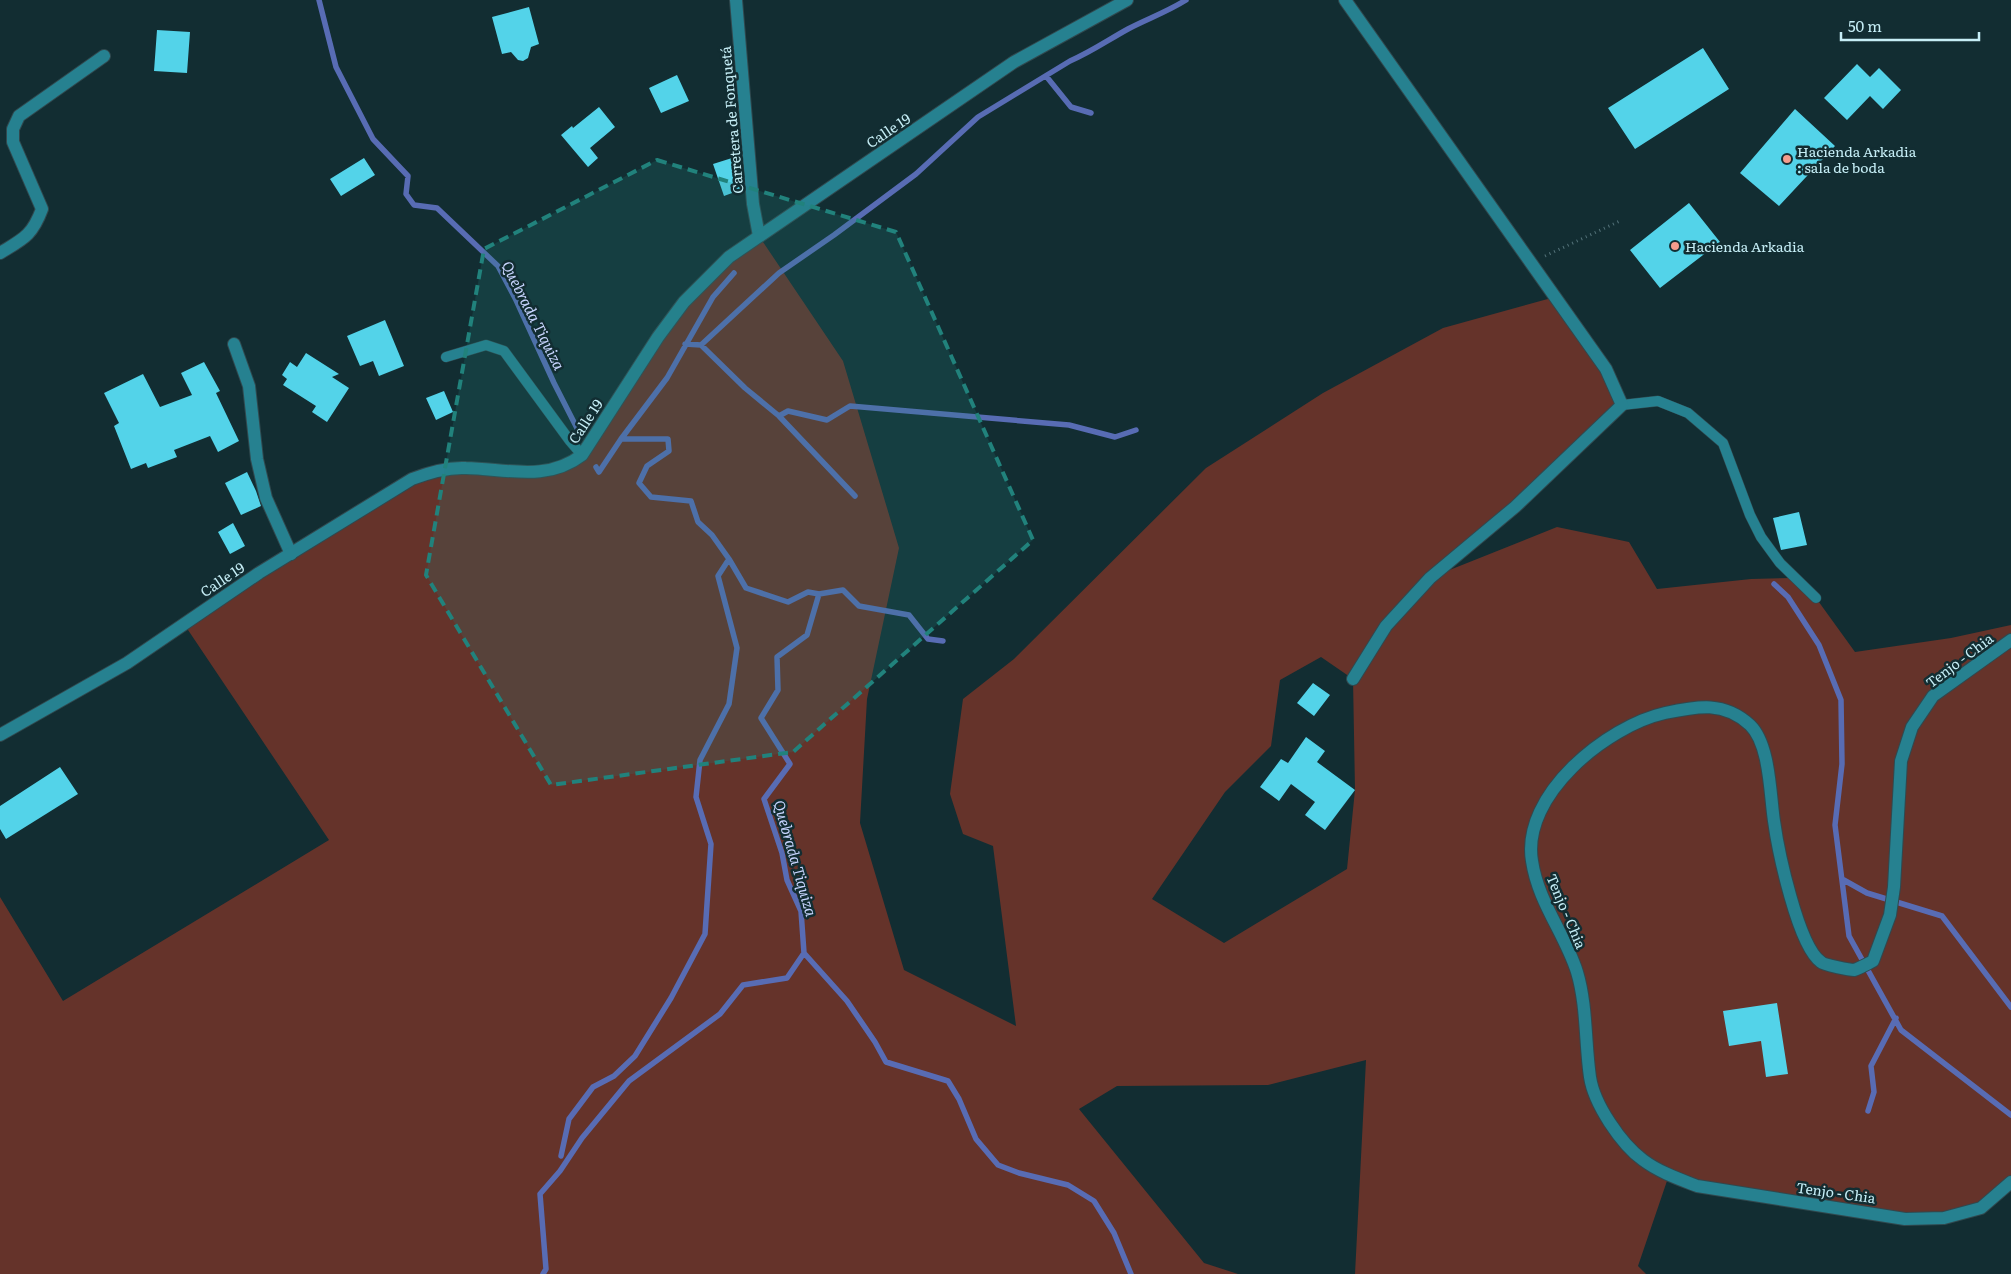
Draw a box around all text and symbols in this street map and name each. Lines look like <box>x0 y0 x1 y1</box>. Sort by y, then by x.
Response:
scale bar <box>1841 10 1978 42</box>
text: 50 m <box>1848 14 1882 37</box>
street label: Carretera de Fonquetá <box>715 45 747 195</box>
street label: Calle 19 <box>862 108 914 152</box>
place label: Hacienda Arkadia : sala de boda <box>1797 141 1917 177</box>
marker: Hacienda Arkadia : sala de boda <box>1781 153 1793 165</box>
place label: Hacienda Arkadia <box>1685 236 1805 256</box>
marker: Hacienda Arkadia <box>1669 240 1681 252</box>
water label: Quebrada Tiquiza <box>496 256 572 374</box>
street label: Calle 19 <box>563 395 607 447</box>
street label: Calle 19 <box>196 557 248 601</box>
street label: Tenjo - Chia <box>1921 628 1997 692</box>
water label: Quebrada Tiquiza <box>768 797 824 919</box>
street label: Tenjo - Chia <box>1542 870 1592 952</box>
street label: Tenjo - Chia <box>1795 1177 1877 1208</box>

